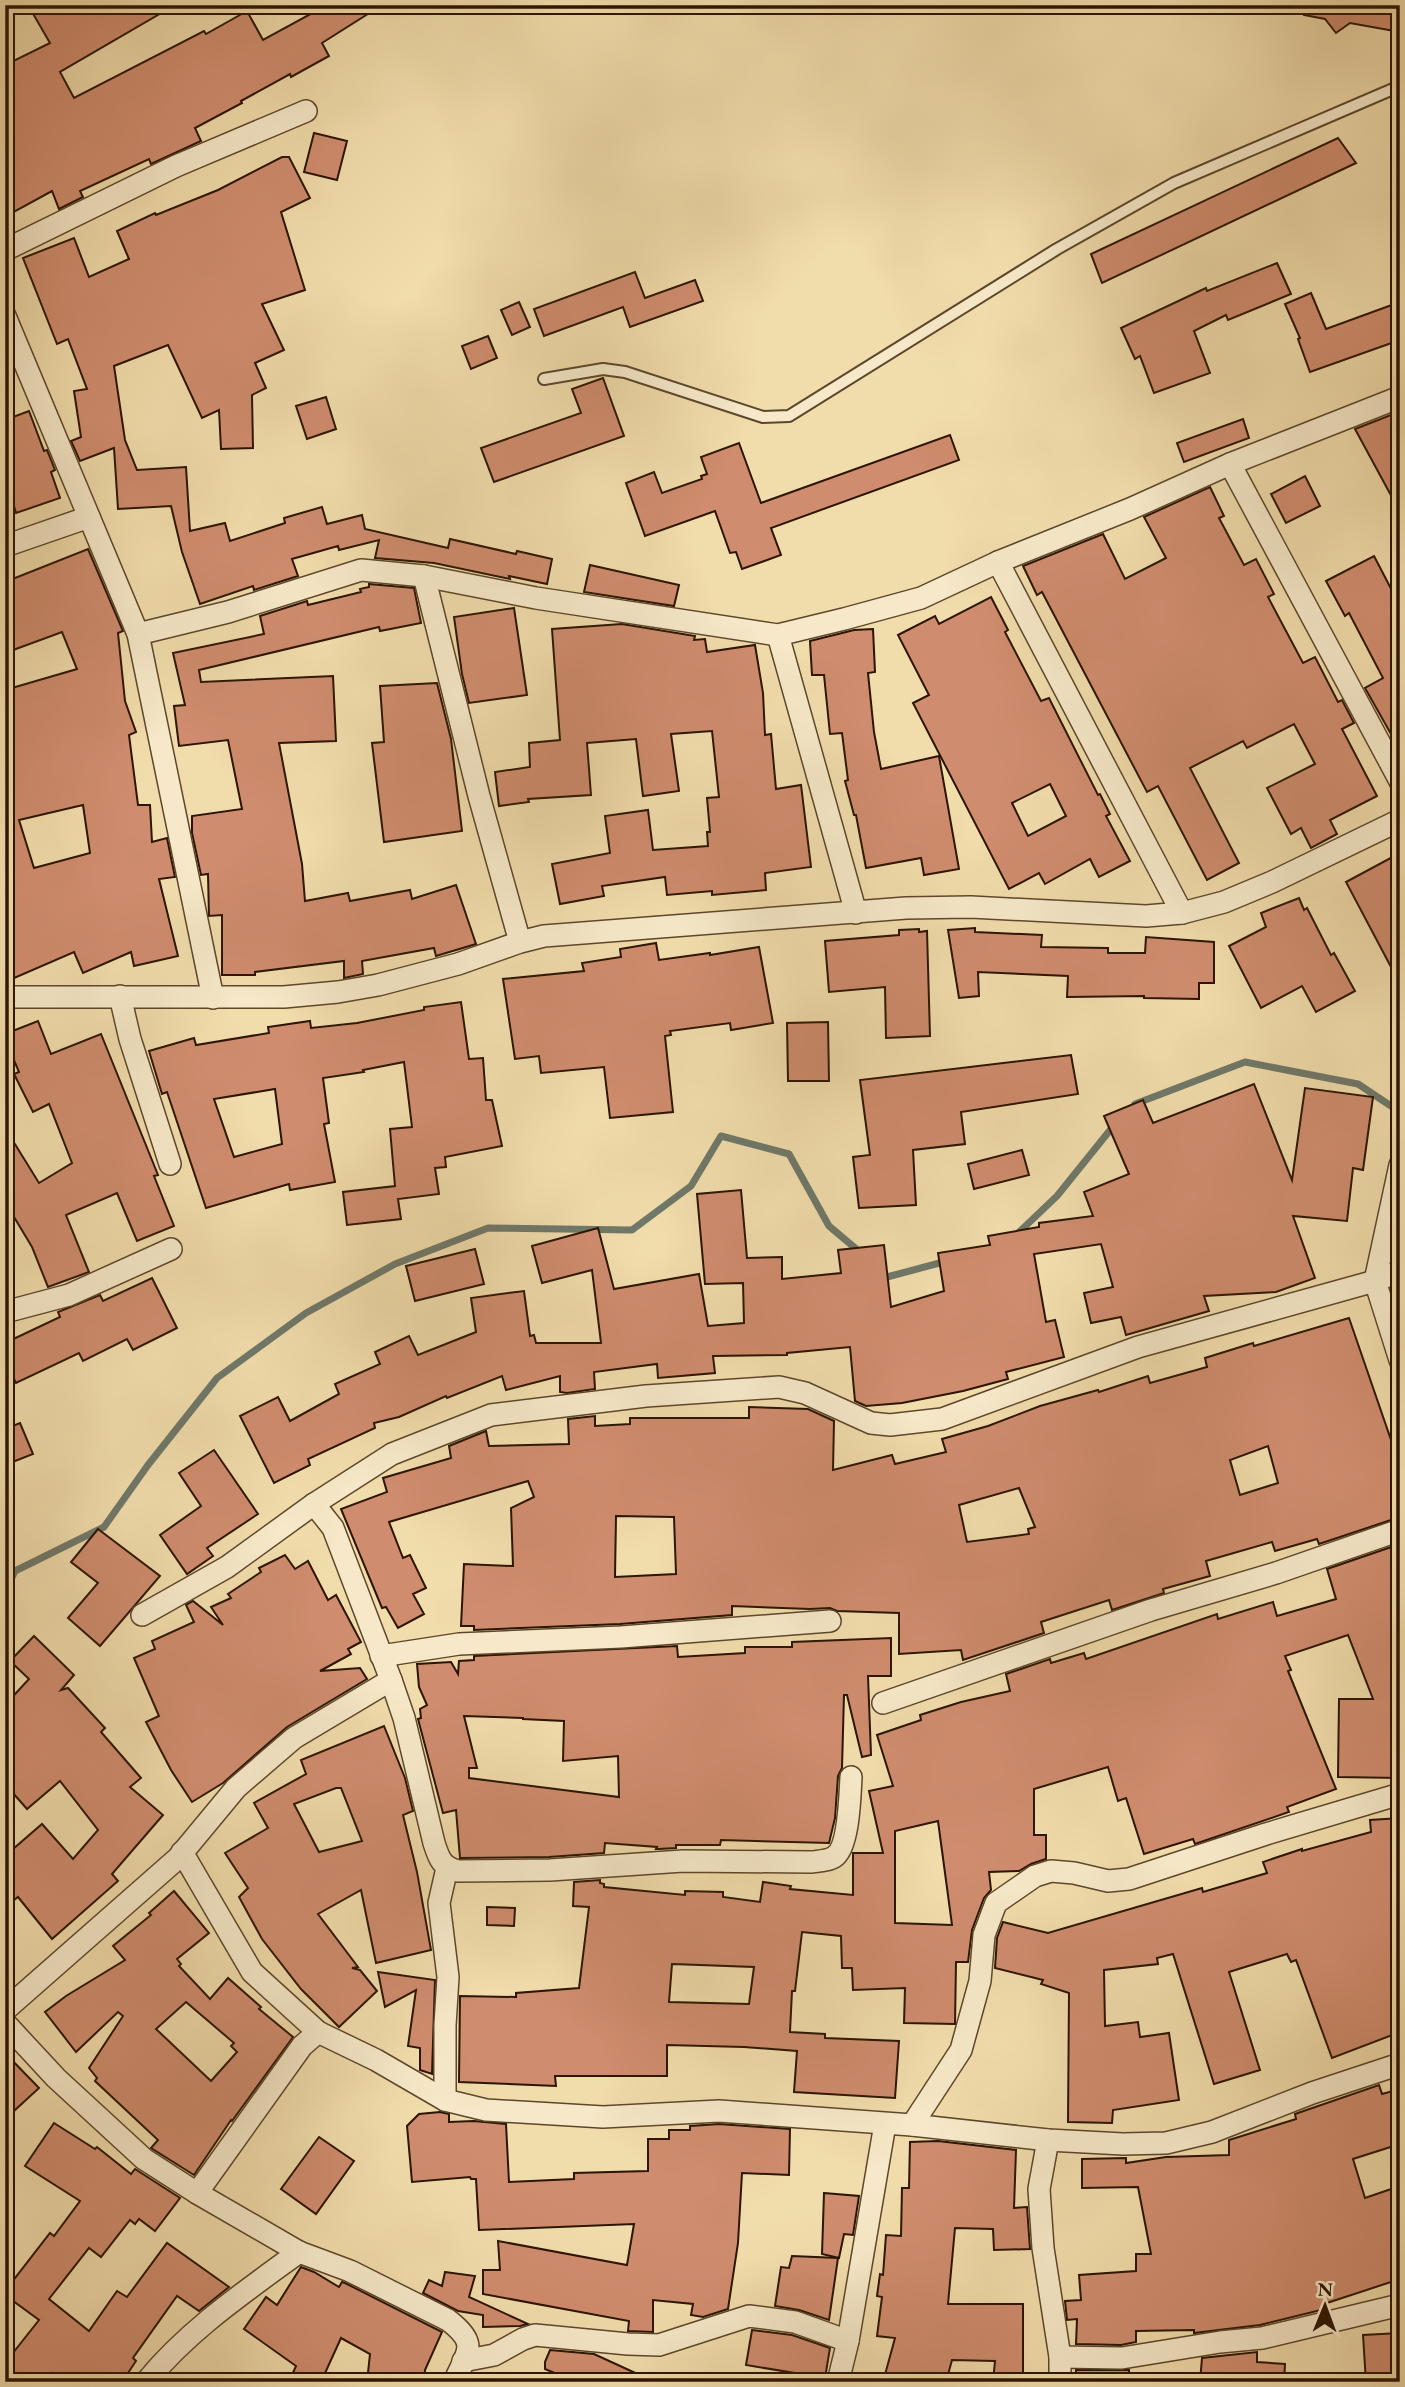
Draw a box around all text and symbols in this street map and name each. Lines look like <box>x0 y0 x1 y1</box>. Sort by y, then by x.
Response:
north arrow <box>1290 2272 1360 2342</box>
text: N <box>1317 2277 1334 2302</box>

